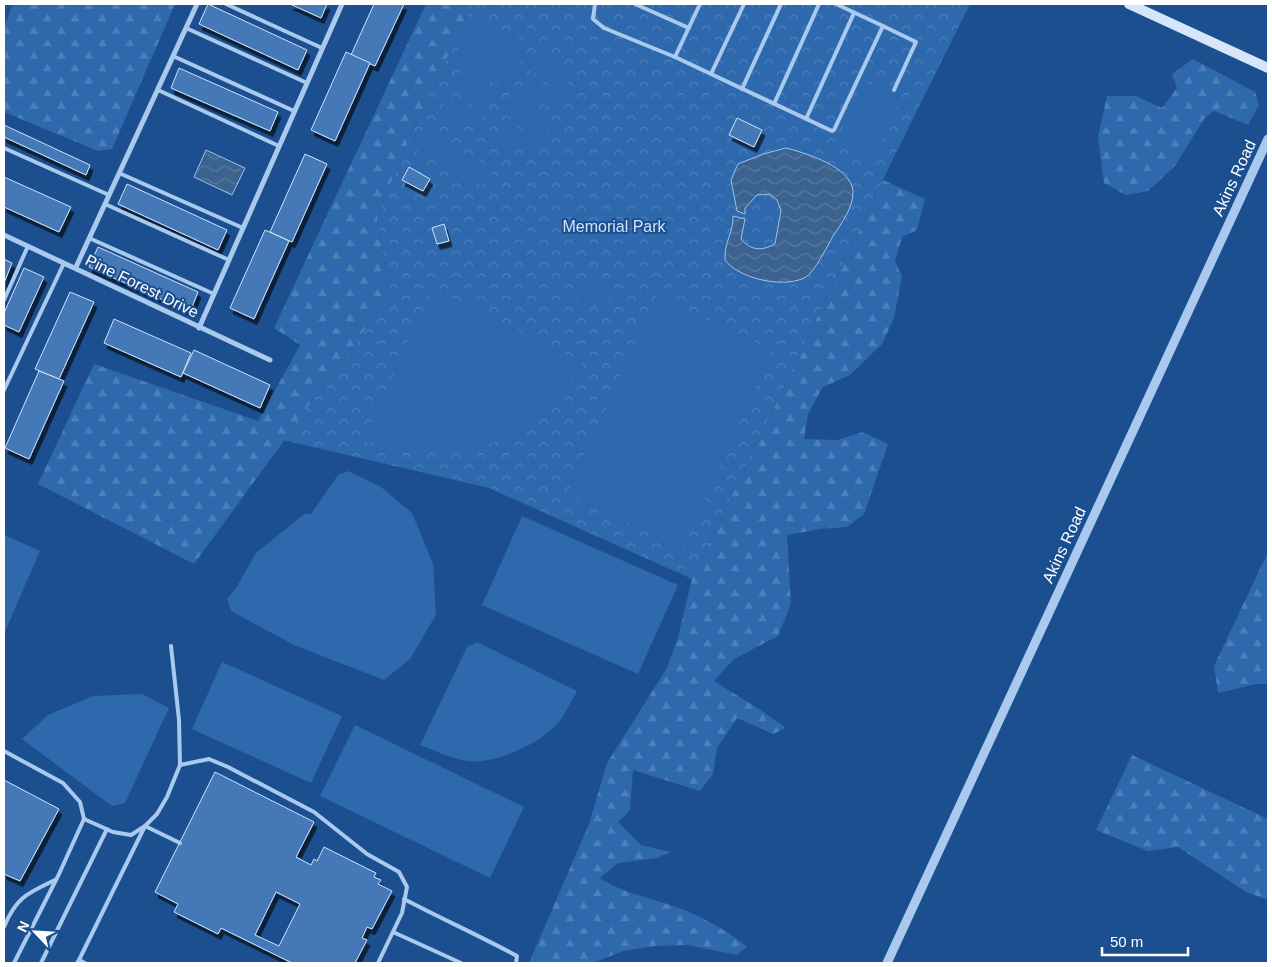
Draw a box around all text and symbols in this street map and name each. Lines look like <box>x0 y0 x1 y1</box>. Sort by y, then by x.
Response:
street label: Akins Road <box>1209 137 1259 219</box>
park label: Memorial Park <box>562 218 667 235</box>
street label: Pine Forest Drive <box>83 251 201 321</box>
street label: Akins Road <box>1039 504 1089 586</box>
north arrow <box>10 907 60 957</box>
text: N <box>14 919 33 934</box>
scale bar <box>1102 924 1188 956</box>
text: 50 m <box>1110 933 1143 950</box>

